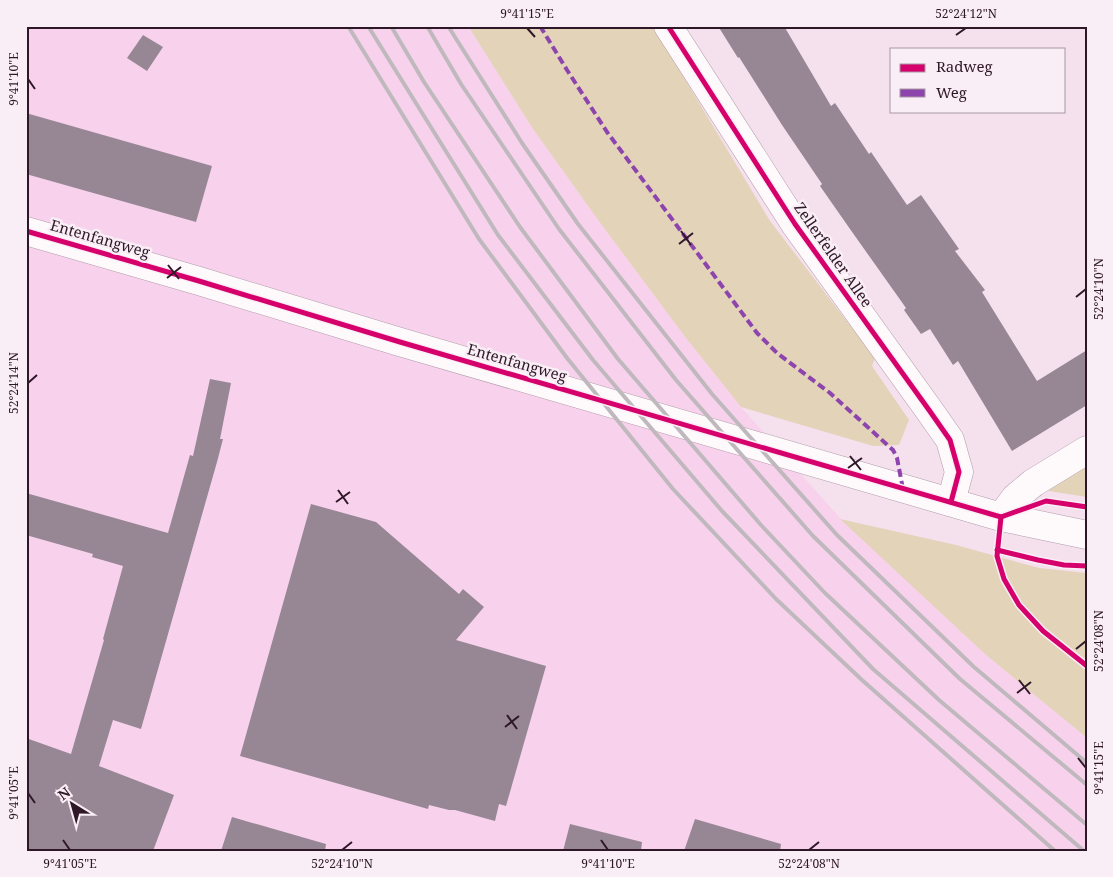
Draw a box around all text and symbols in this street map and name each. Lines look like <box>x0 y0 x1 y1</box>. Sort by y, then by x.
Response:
text: 9°41'15"E <box>500 5 554 22</box>
text: 52°24'12"N <box>935 5 997 22</box>
legend <box>890 48 1066 112</box>
text: 9°41'10"E <box>5 52 22 106</box>
text: Radweg <box>936 56 993 76</box>
text: Weg <box>936 82 967 102</box>
street label: Zellerfelder Allee <box>790 198 877 311</box>
street label: Entenfangweg <box>48 214 152 262</box>
text: 52°24'10"N <box>1090 258 1107 320</box>
street label: Entenfangweg <box>465 338 569 386</box>
text: 52°24'14"N <box>5 352 22 414</box>
text: 52°24'08"N <box>1090 610 1107 672</box>
text: 9°41'15"E <box>1090 741 1107 795</box>
text: 9°41'05"E <box>5 766 22 820</box>
north arrow <box>48 780 98 830</box>
text: N <box>54 782 74 804</box>
text: 9°41'05"E <box>43 855 97 872</box>
text: 52°24'10"N <box>311 855 373 872</box>
text: 9°41'10"E <box>581 855 635 872</box>
text: 52°24'08"N <box>778 855 840 872</box>

